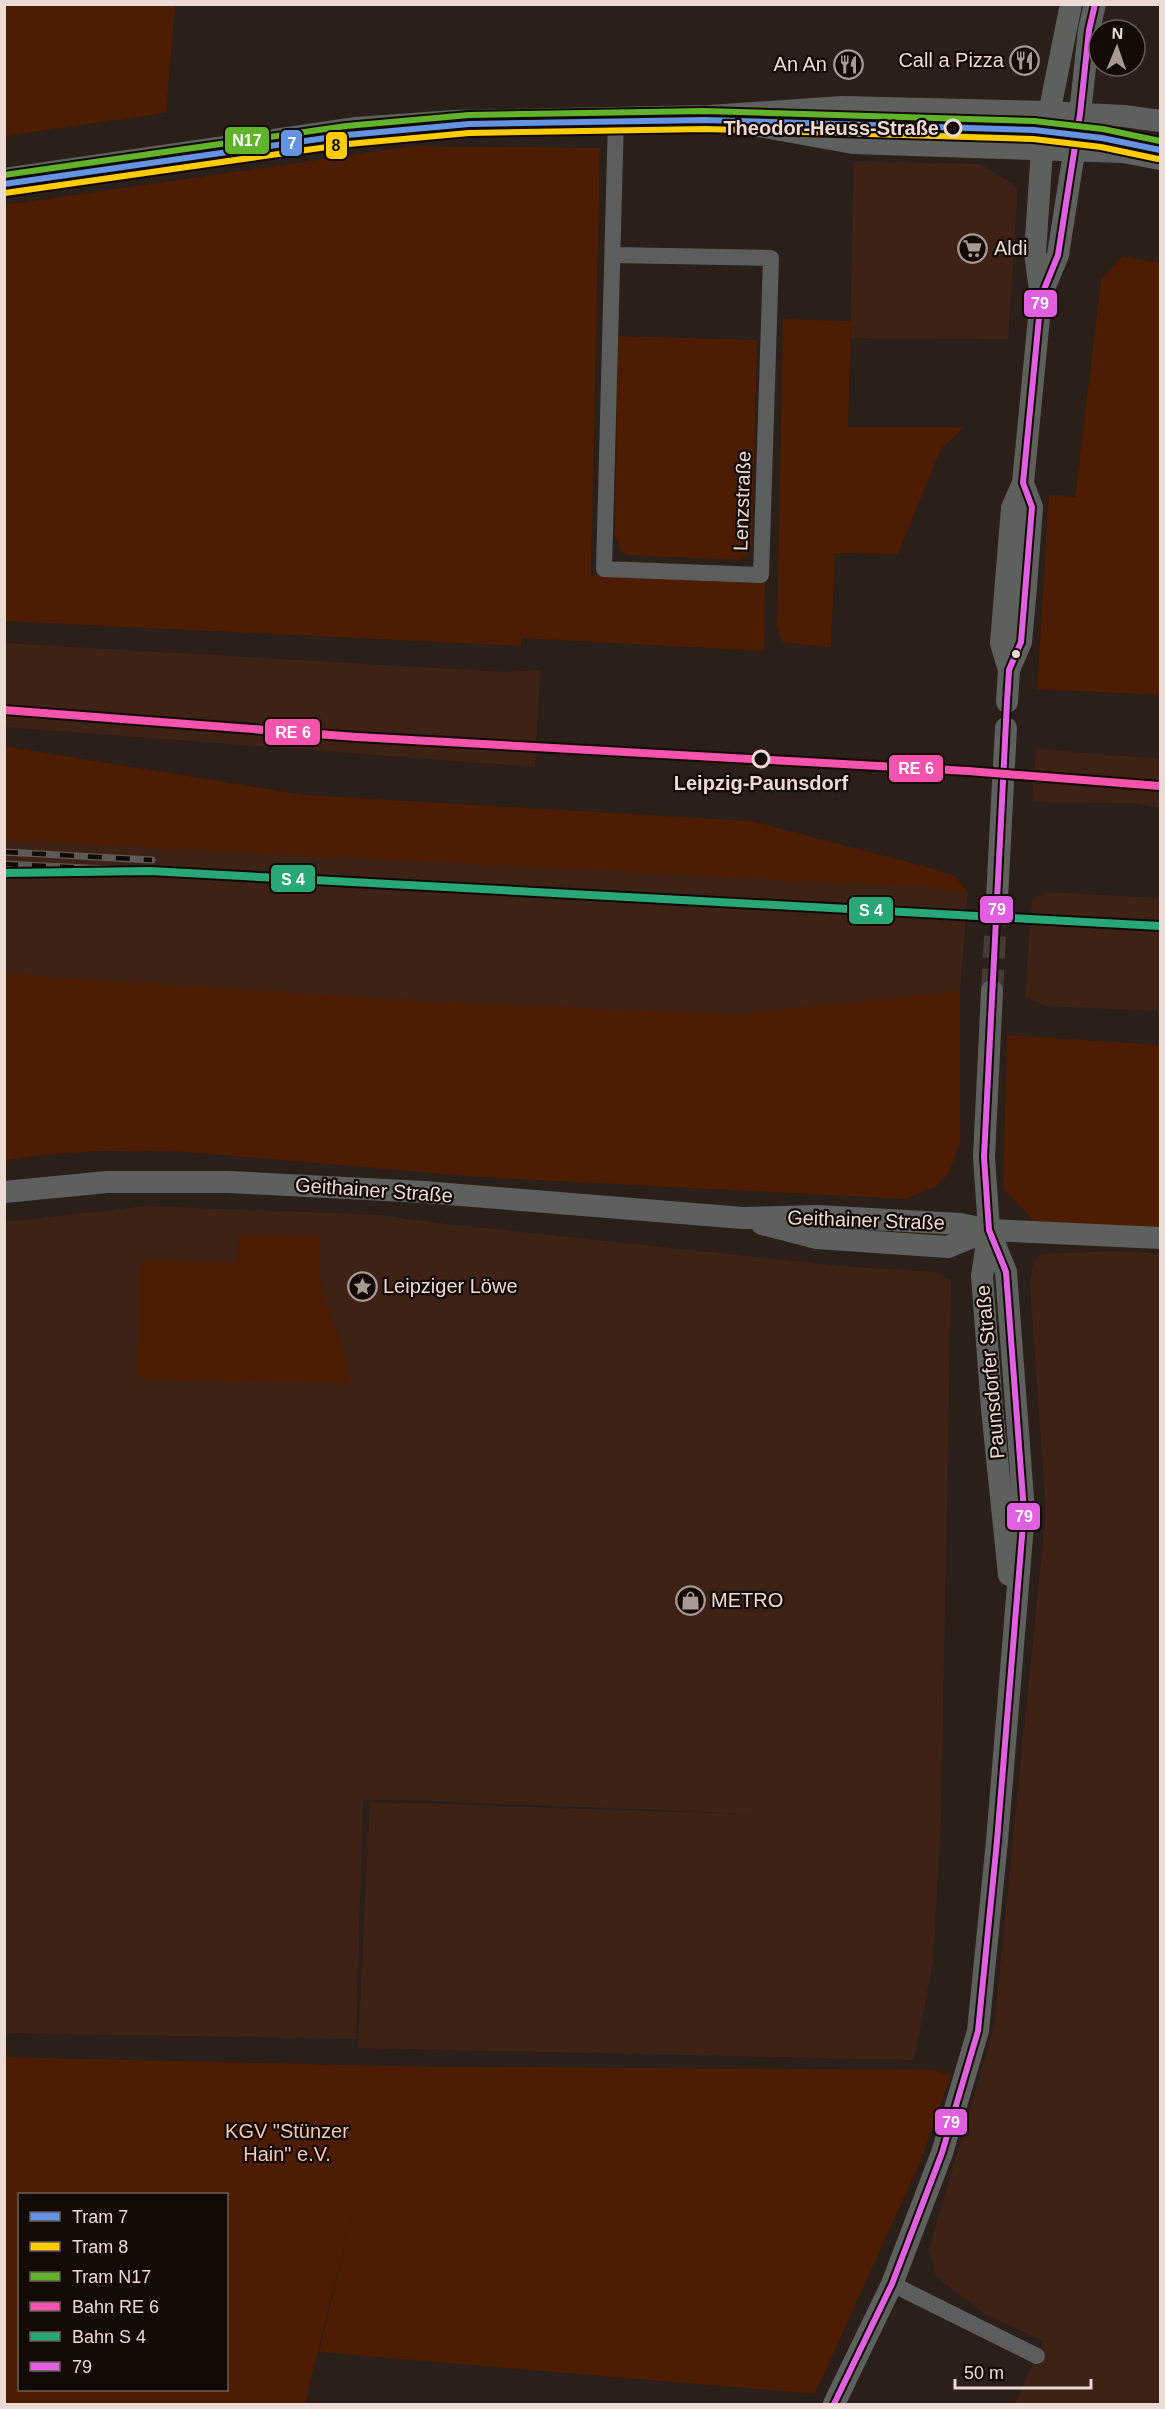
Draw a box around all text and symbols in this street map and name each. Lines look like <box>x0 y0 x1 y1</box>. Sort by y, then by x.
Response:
north arrow <box>1087 18 1147 78</box>
text: N <box>1111 25 1124 42</box>
restaurant icon: Call a Pizza <box>1009 44 1041 76</box>
restaurant icon: An An <box>832 48 864 80</box>
place label: Call a Pizza <box>898 49 1005 71</box>
place label: An An <box>774 53 827 75</box>
place label: Theodor-Heuss-Straße <box>723 117 939 139</box>
marker: Theodor-Heuss-Straße <box>944 119 962 137</box>
line badge: N17 <box>224 126 270 155</box>
line badge: 7 <box>280 129 303 157</box>
line badge: 8 <box>325 131 348 160</box>
text: N17 <box>232 132 262 149</box>
text: 7 <box>288 135 297 152</box>
text: 8 <box>332 137 341 154</box>
supermarket icon: Aldi <box>957 232 989 264</box>
place label: Aldi <box>994 237 1027 259</box>
line badge: 79 <box>1023 289 1058 318</box>
text: 79 <box>1031 295 1049 312</box>
street label: Lenzstraße <box>729 451 755 551</box>
unlabelled marker <box>1010 648 1022 660</box>
line badge: RE 6 <box>264 718 321 746</box>
text: RE 6 <box>275 724 311 741</box>
marker: Leipzig-Paunsdorf <box>752 750 770 768</box>
line badge: RE 6 <box>888 754 944 783</box>
text: RE 6 <box>898 760 934 777</box>
place label: Leipzig-Paunsdorf <box>674 772 849 794</box>
line badge: S 4 <box>270 864 316 893</box>
text: S 4 <box>281 871 305 888</box>
line badge: 79 <box>979 895 1014 924</box>
line badge: S 4 <box>848 896 894 925</box>
text: 79 <box>988 901 1006 918</box>
text: S 4 <box>859 902 883 919</box>
street label: Geithainer Straße <box>294 1174 454 1206</box>
street label: Geithainer Straße <box>787 1206 945 1234</box>
place icon: Leipziger Löwe <box>346 1270 378 1302</box>
place label: Leipziger Löwe <box>383 1275 518 1297</box>
street label: Paunsdorfer Straße <box>971 1284 1009 1460</box>
line badge: 79 <box>1006 1502 1041 1531</box>
text: 79 <box>1015 1508 1033 1525</box>
shop icon: METRO <box>674 1584 706 1616</box>
place label: METRO <box>711 1589 783 1611</box>
line badge: 79 <box>934 2108 968 2136</box>
text: 79 <box>942 2114 960 2131</box>
park label: KGV "Stünzer Hain" e.V. <box>225 2120 349 2165</box>
legend <box>18 2193 228 2391</box>
text: Tram 7 <box>72 2207 128 2227</box>
text: Tram 8 <box>72 2237 128 2257</box>
text: Tram N17 <box>72 2267 151 2287</box>
text: Bahn RE 6 <box>72 2297 159 2317</box>
text: Bahn S 4 <box>72 2327 146 2347</box>
scale bar <box>955 2352 1092 2390</box>
text: 79 <box>72 2357 92 2377</box>
text: 50 m <box>964 2363 1004 2383</box>

